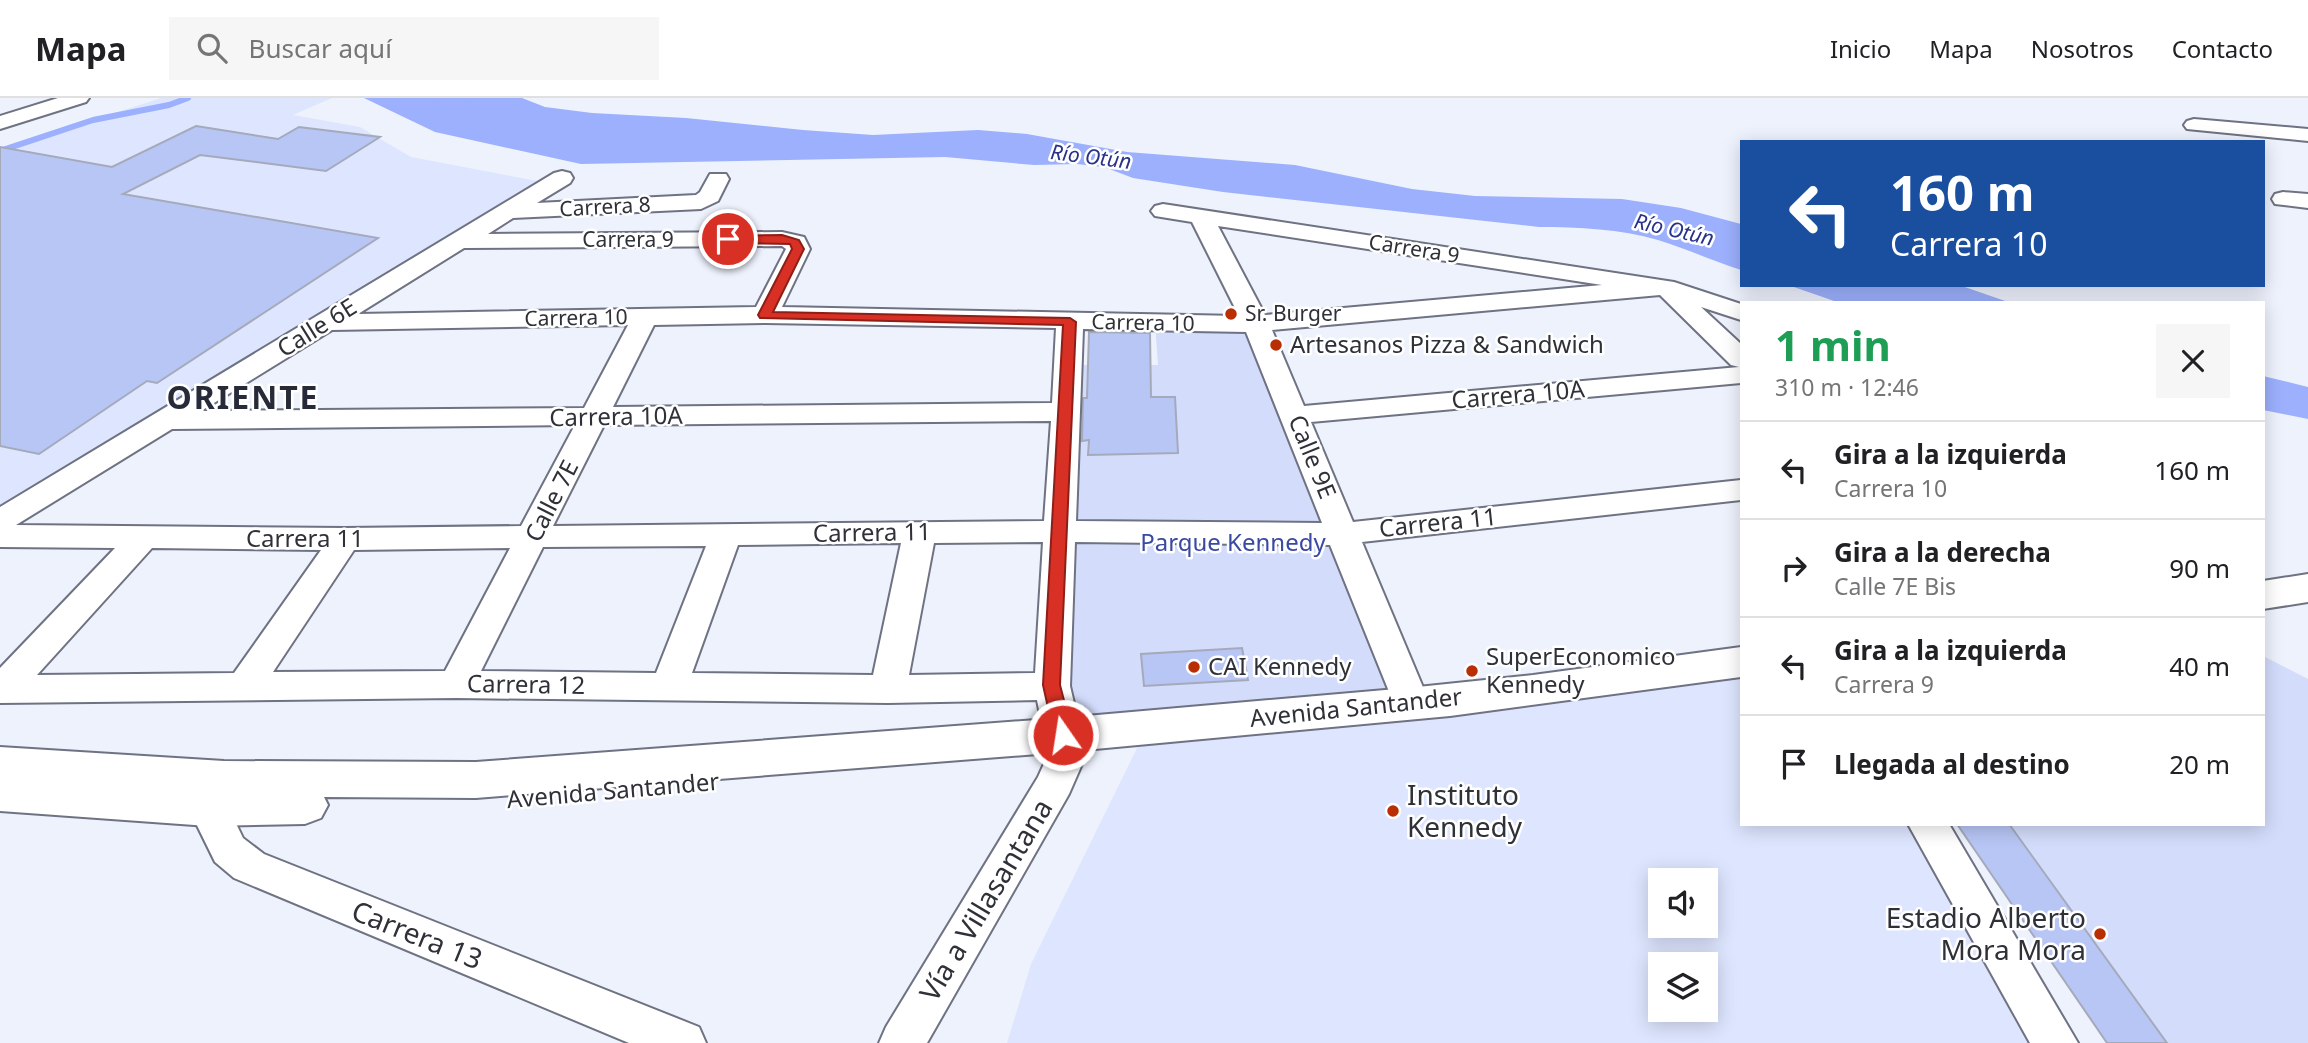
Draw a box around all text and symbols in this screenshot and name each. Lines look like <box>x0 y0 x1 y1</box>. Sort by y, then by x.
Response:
search box <box>169 17 659 80</box>
text: Mapa <box>35 26 127 71</box>
icon: search <box>193 29 231 67</box>
text: Buscar aquí <box>249 30 392 66</box>
text: Inicio <box>1830 32 1891 65</box>
text: Mapa <box>1929 32 1993 65</box>
text: Nosotros <box>2031 32 2134 65</box>
text: Contacto <box>2172 32 2273 65</box>
water label: Río Otún <box>1049 137 1133 175</box>
text: 160 m <box>1890 159 2035 225</box>
icon: left <box>1775 168 1866 259</box>
street label: Carrera 8 <box>559 190 651 222</box>
water label: Río Otún <box>1632 206 1717 252</box>
pin <box>698 209 758 269</box>
icon: arrive <box>709 220 747 258</box>
text: Carrera 10 <box>1890 222 2047 265</box>
street label: Carrera 9 <box>582 225 674 253</box>
street label: Carrera 9 <box>1367 227 1461 269</box>
street label: Calle 6E <box>270 289 362 364</box>
place label: Sr. Burger <box>1245 299 1342 327</box>
street label: Carrera 10 <box>524 302 628 332</box>
marker: Sr. Burger <box>1223 306 1239 322</box>
street label: Carrera 10 <box>1091 307 1195 337</box>
text: 1 min <box>1775 316 1891 373</box>
button: close <box>2156 324 2230 398</box>
place label: Artesanos Pizza & Sandwich <box>1290 327 1604 360</box>
marker: Artesanos Pizza & Sandwich <box>1268 337 1284 353</box>
street label: Carrera 10A <box>1450 371 1586 416</box>
text: 310 m · 12:46 <box>1775 371 1919 403</box>
district label: ORIENTE <box>166 375 320 418</box>
street label: Carrera 10A <box>549 398 684 433</box>
street label: Calle 9E <box>1282 410 1345 503</box>
text: Gira a la izquierda <box>1834 436 2067 472</box>
icon: left <box>1775 451 1813 489</box>
text: 160 m <box>2154 452 2230 488</box>
street label: Calle 7E <box>516 454 585 547</box>
text: Carrera 10 <box>1834 472 1947 504</box>
street label: Carrera 11 <box>1377 499 1498 544</box>
street label: Carrera 11 <box>813 514 931 549</box>
street label: Carrera 11 <box>246 521 364 554</box>
park label: Parque Kennedy <box>1140 525 1326 558</box>
text: Gira a la derecha <box>1834 534 2051 570</box>
icon: right <box>1775 549 1813 587</box>
text: 90 m <box>2169 550 2230 586</box>
text: Calle 7E Bis <box>1834 570 1956 602</box>
text: Gira a la izquierda <box>1834 632 2067 668</box>
place label: SuperEconomico Kennedy <box>1486 639 1676 700</box>
icon: left <box>1775 647 1813 685</box>
text: 40 m <box>2169 648 2230 684</box>
place label: CAI Kennedy <box>1208 649 1352 682</box>
marker: CAI Kennedy <box>1186 659 1202 675</box>
marker: SuperEconomico Kennedy <box>1464 663 1480 679</box>
street label: Carrera 12 <box>467 666 585 701</box>
text: Carrera 9 <box>1834 668 1934 700</box>
street label: Avenida Santander <box>1248 679 1464 734</box>
position arrow <box>1026 698 1100 772</box>
icon: arrive <box>1775 745 1813 783</box>
text: Llegada al destino <box>1834 746 2070 782</box>
text: 20 m <box>2169 746 2230 782</box>
street label: Avenida Santander <box>505 764 721 815</box>
place label: Instituto Kennedy <box>1407 775 1523 845</box>
street label: Vía a Villasantana <box>910 791 1061 1008</box>
marker: Instituto Kennedy <box>1385 803 1401 819</box>
map controls <box>1648 868 1718 1022</box>
button: sound <box>1648 868 1718 938</box>
street label: Carrera 13 <box>346 891 488 977</box>
place label: Estadio Alberto Mora Mora <box>1886 898 2086 968</box>
marker: Estadio Alberto Mora Mora <box>2092 926 2108 942</box>
button: layers <box>1648 952 1718 1022</box>

